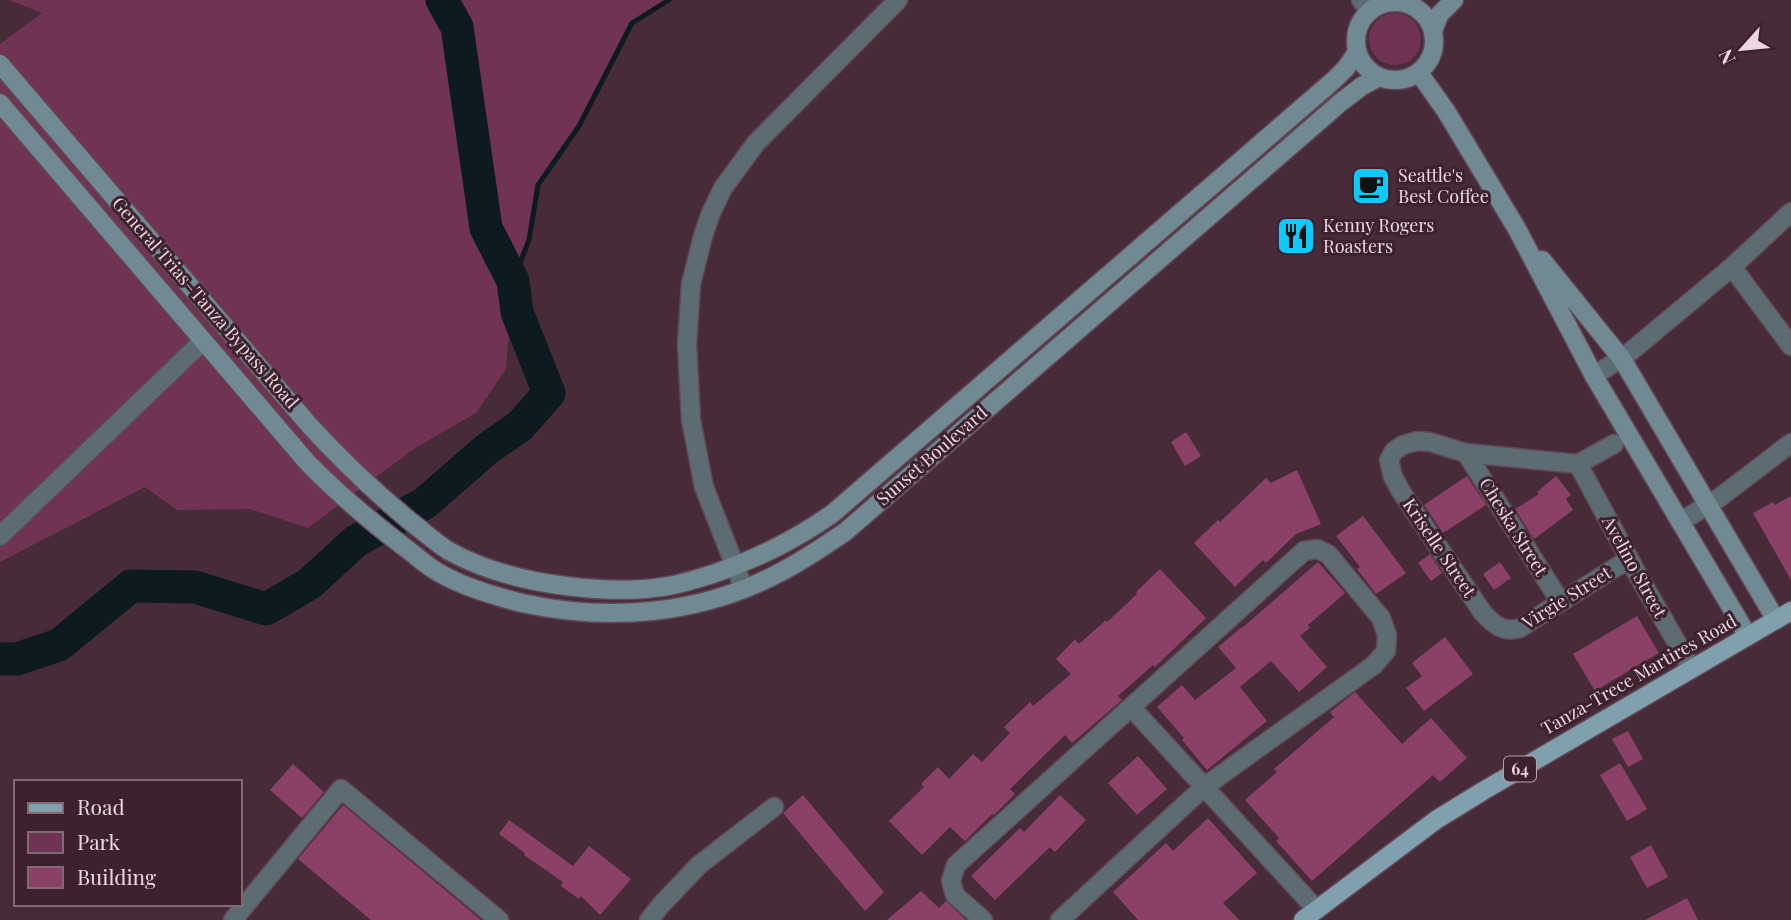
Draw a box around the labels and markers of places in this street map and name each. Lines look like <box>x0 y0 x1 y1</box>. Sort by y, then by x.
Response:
place label: Seattle's Best Coffee <box>1398 163 1489 208</box>
cafe icon: Seattle's Best Coffee <box>1350 165 1392 207</box>
place label: Kenny Rogers Roasters <box>1323 213 1434 258</box>
restaurant icon: Kenny Rogers Roasters <box>1275 215 1317 257</box>

